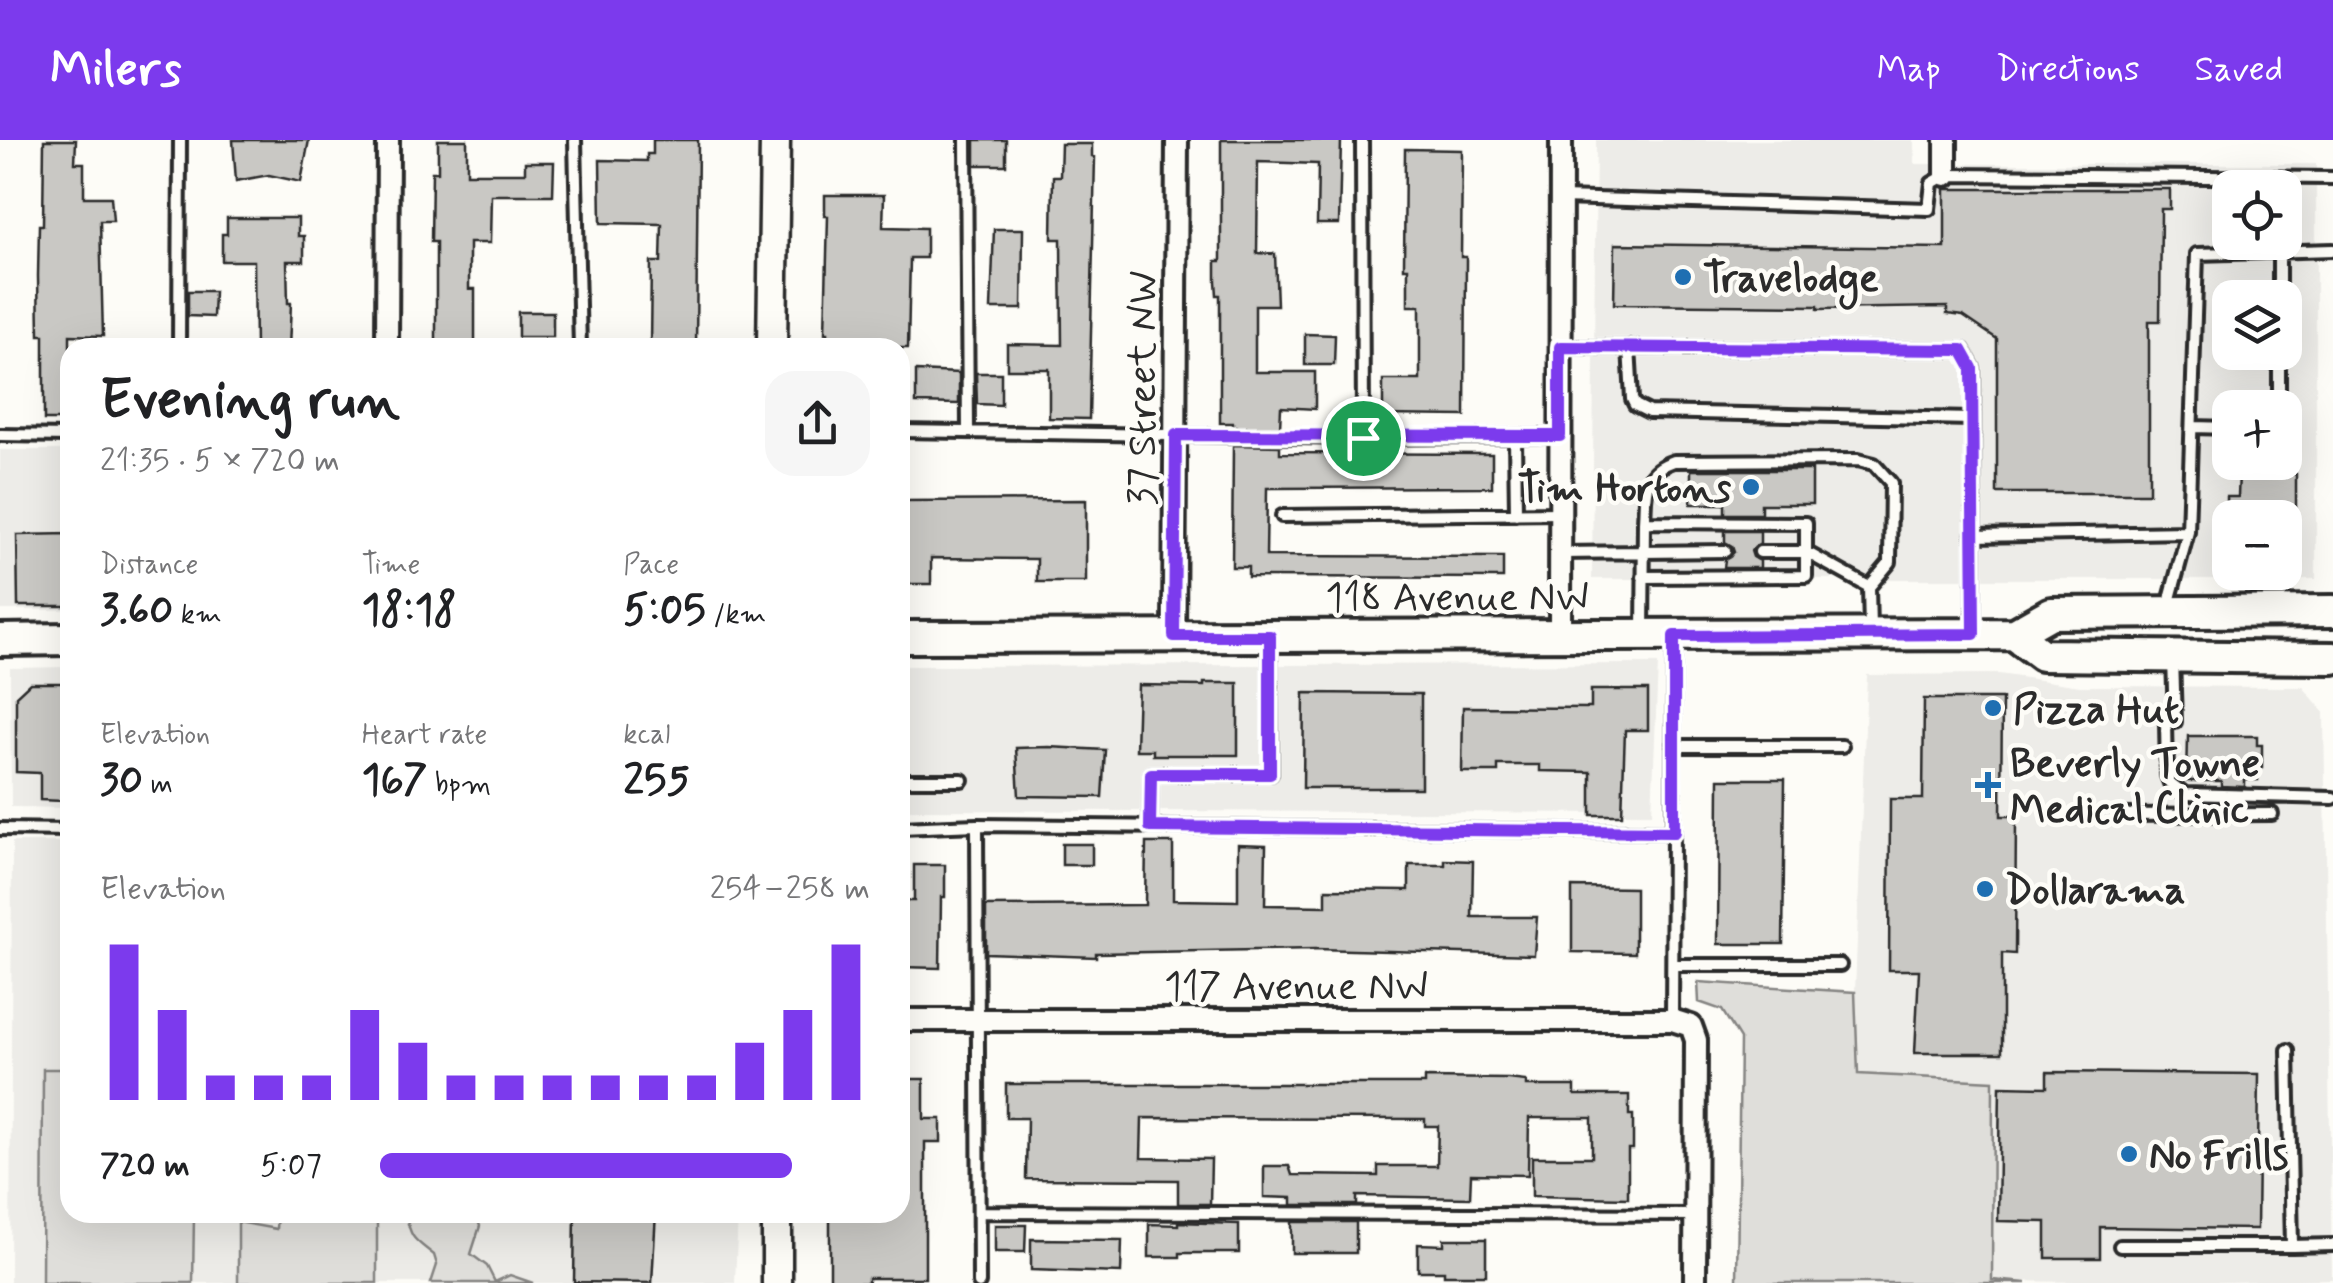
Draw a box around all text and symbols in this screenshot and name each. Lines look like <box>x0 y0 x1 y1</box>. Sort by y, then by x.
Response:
text: Milers <box>50 39 181 102</box>
text: Map <box>1877 47 1941 93</box>
text: Directions <box>1996 47 2140 93</box>
text: Saved <box>2195 47 2283 93</box>
map controls <box>2212 170 2302 590</box>
button: locate <box>2212 170 2302 260</box>
place label: Travelodge <box>1703 254 1879 310</box>
marker: Travelodge <box>1672 266 1694 288</box>
street label: 37 Street NW <box>1118 270 1170 506</box>
button: layers <box>2212 280 2302 370</box>
text: Evening run <box>100 366 400 438</box>
button: share <box>765 371 870 476</box>
button: + <box>2212 390 2302 480</box>
pin <box>1321 396 1406 481</box>
icon: arrive <box>1336 411 1391 466</box>
text: 21:35 · 5 × 720 m <box>100 440 340 482</box>
place label: Tim Hortons <box>1518 464 1731 516</box>
marker: Tim Hortons <box>1740 476 1762 498</box>
button: − <box>2212 500 2302 590</box>
text: Distance <box>100 547 198 584</box>
text: Time <box>362 547 420 584</box>
text: Pace <box>623 547 679 584</box>
street label: 118 Avenue NW <box>1325 573 1589 625</box>
text: 3.60 <box>100 584 173 639</box>
text: 18:18 <box>362 584 456 639</box>
text: 5:05 <box>623 584 706 639</box>
text: km <box>173 597 222 634</box>
text: /km <box>706 597 766 634</box>
place label: Pizza Hut <box>2013 685 2179 737</box>
marker: Pizza Hut <box>1982 697 2004 719</box>
text: Elevation <box>100 717 210 754</box>
text: Heart rate <box>362 717 487 754</box>
text: kcal <box>623 717 670 754</box>
place label: Beverly Towne Medical Clinic <box>2010 739 2260 837</box>
text: 30 <box>100 754 143 809</box>
text: 167 <box>362 754 427 809</box>
text: 255 <box>623 754 690 809</box>
text: m <box>143 767 173 804</box>
text: bpm <box>427 767 491 804</box>
marker: Beverly Towne Medical Clinic <box>1975 772 2001 798</box>
place label: Dollarama <box>2005 866 2185 918</box>
text: Elevation <box>100 868 226 910</box>
text: 254–258 m <box>710 868 870 910</box>
marker: Dollarama <box>1974 878 1996 900</box>
street label: 117 Avenue NW <box>1164 962 1428 1014</box>
place label: No Frills <box>2149 1131 2289 1183</box>
marker: No Frills <box>2118 1143 2140 1165</box>
text: 720 m <box>100 1145 190 1187</box>
text: 5:07 <box>260 1145 322 1187</box>

